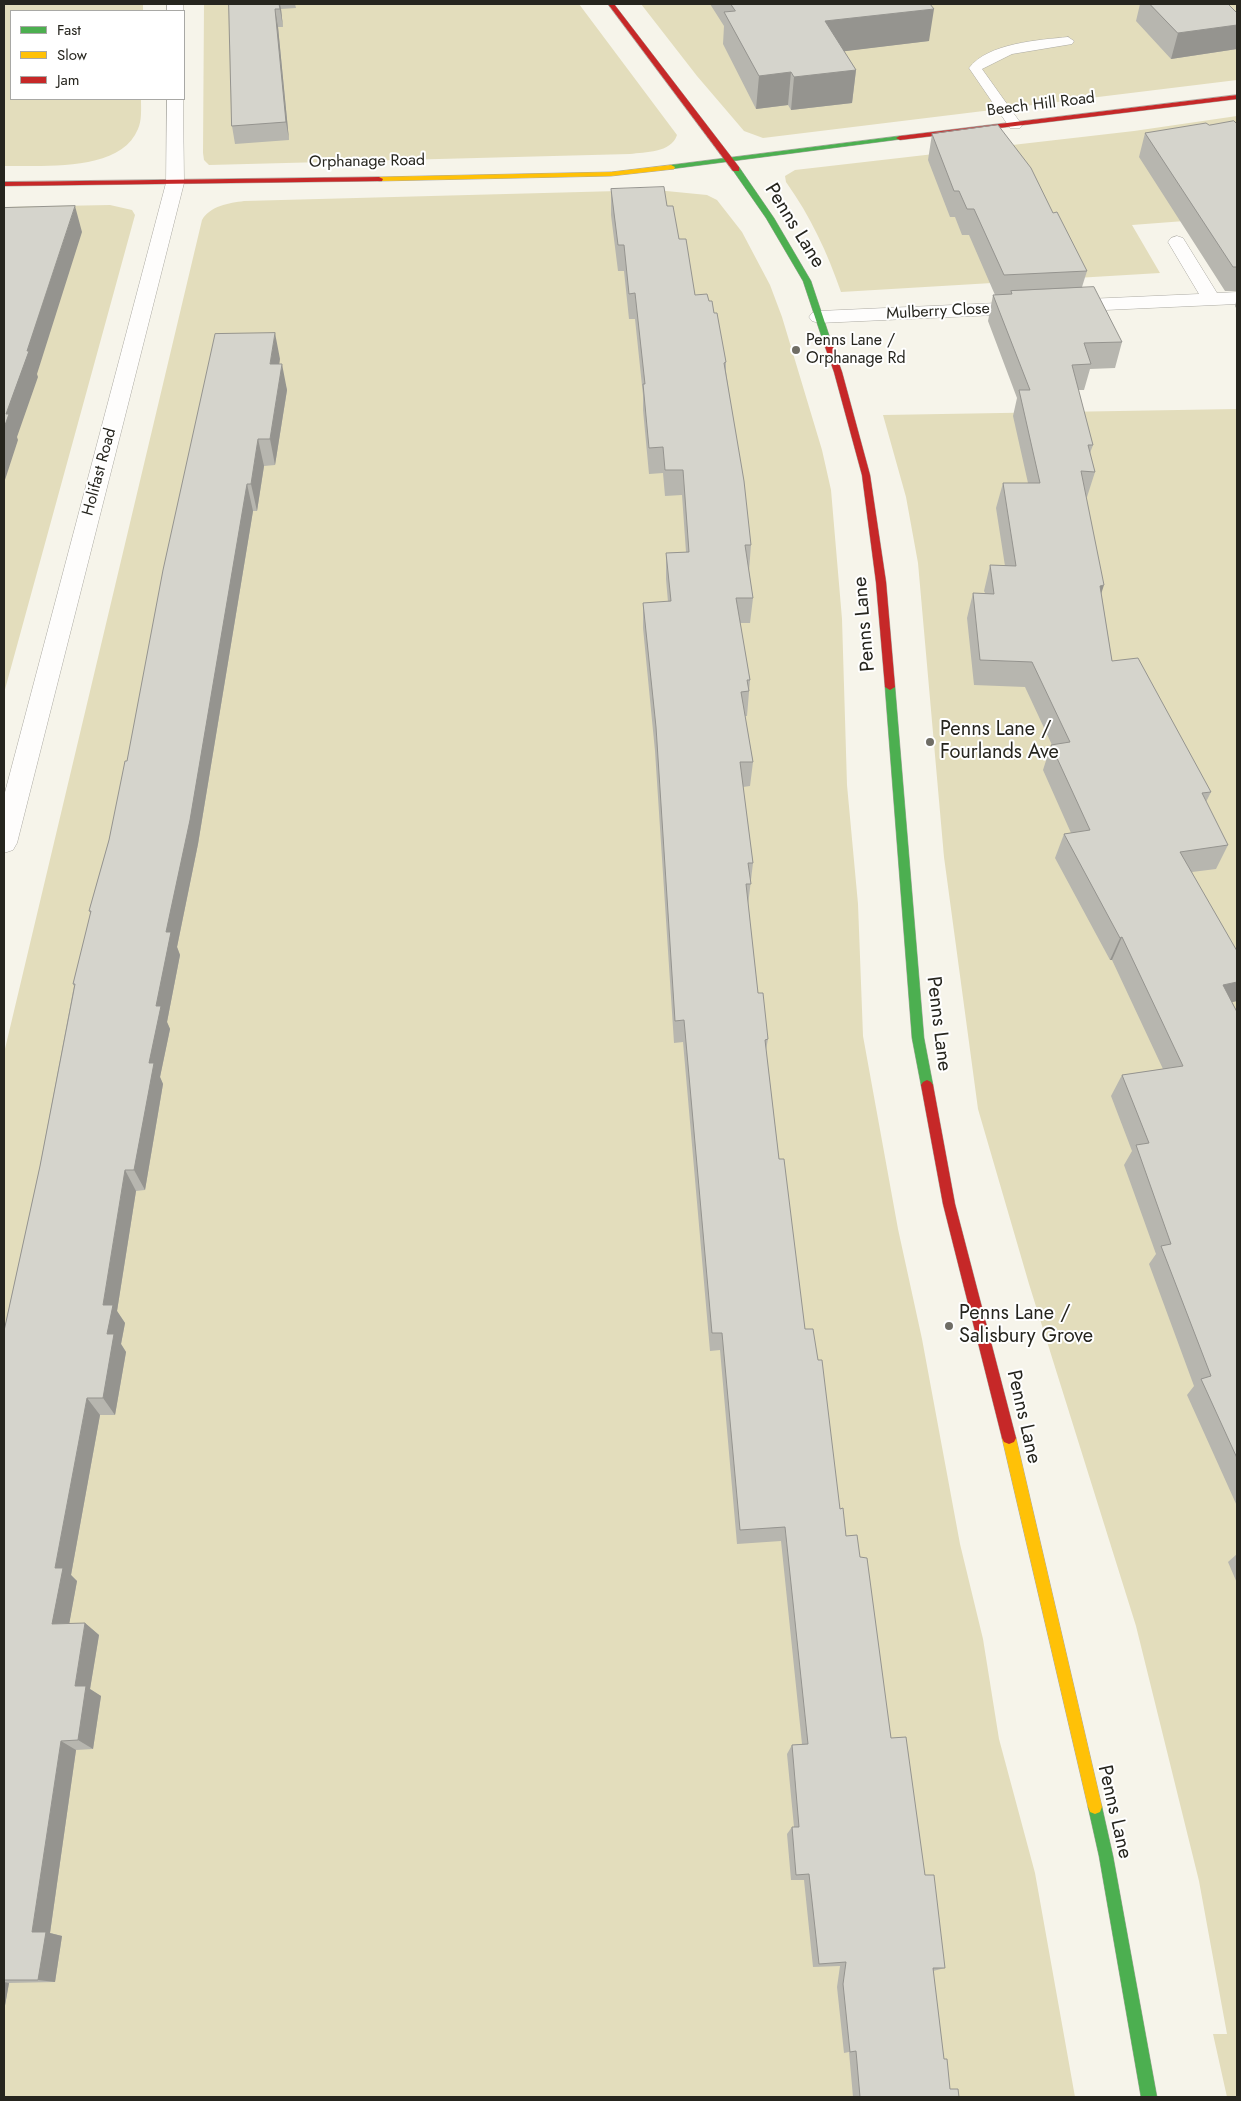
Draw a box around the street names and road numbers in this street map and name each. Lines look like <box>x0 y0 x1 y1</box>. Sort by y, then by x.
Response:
street label: Beech Hill Road <box>986 89 1096 121</box>
street label: Orphanage Road <box>309 151 425 173</box>
street label: Penns Lane <box>759 179 829 273</box>
street label: Mulberry Close <box>886 300 990 324</box>
street label: Holifast Road <box>79 426 121 518</box>
street label: Penns Lane <box>849 576 881 672</box>
street label: Penns Lane <box>920 975 956 1073</box>
street label: Penns Lane <box>1001 1368 1045 1466</box>
street label: Penns Lane <box>1092 1763 1136 1861</box>

